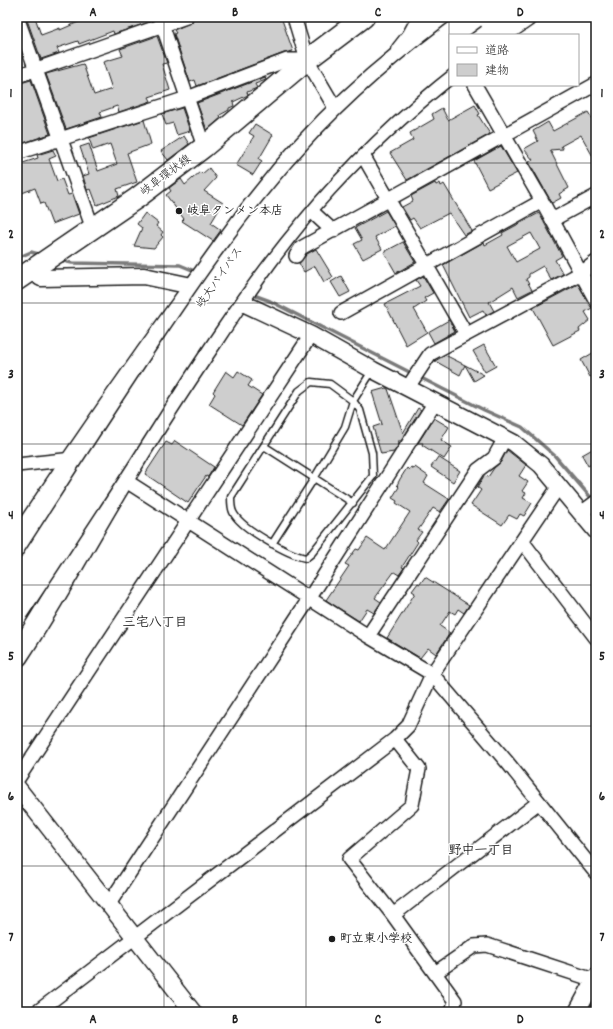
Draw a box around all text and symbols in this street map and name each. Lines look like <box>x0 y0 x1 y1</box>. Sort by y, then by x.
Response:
text: A <box>89 4 97 23</box>
text: B <box>232 4 238 23</box>
text: C <box>375 4 382 23</box>
text: D <box>517 4 524 23</box>
legend <box>449 34 579 86</box>
text: 道路 <box>485 43 509 60</box>
text: 建物 <box>485 63 509 80</box>
text: 1 <box>10 85 13 104</box>
text: 1 <box>601 85 604 104</box>
street label: 岐阜環状線 <box>137 151 195 201</box>
place label: 岐阜タンメン本店 <box>187 203 283 220</box>
marker: 岐阜タンメン本店 <box>174 206 184 216</box>
text: 2 <box>8 226 14 245</box>
text: 2 <box>599 226 605 245</box>
street label: 岐大バイパス <box>192 244 248 312</box>
text: 3 <box>8 366 14 385</box>
text: 3 <box>599 366 605 385</box>
text: 4 <box>8 507 14 526</box>
text: 4 <box>599 507 605 526</box>
district label: 三宅八丁目 <box>122 614 188 633</box>
text: 5 <box>8 648 14 667</box>
text: 5 <box>599 648 605 667</box>
text: 6 <box>8 788 15 807</box>
text: 6 <box>599 788 606 807</box>
district label: 野中一丁目 <box>448 842 514 861</box>
text: 7 <box>9 929 14 948</box>
text: 7 <box>600 929 605 948</box>
place label: 町立東小学校 <box>340 931 412 948</box>
marker: 町立東小学校 <box>327 934 337 944</box>
text: A <box>89 1011 97 1029</box>
text: B <box>232 1011 238 1029</box>
text: C <box>375 1011 382 1029</box>
text: D <box>517 1011 524 1029</box>

